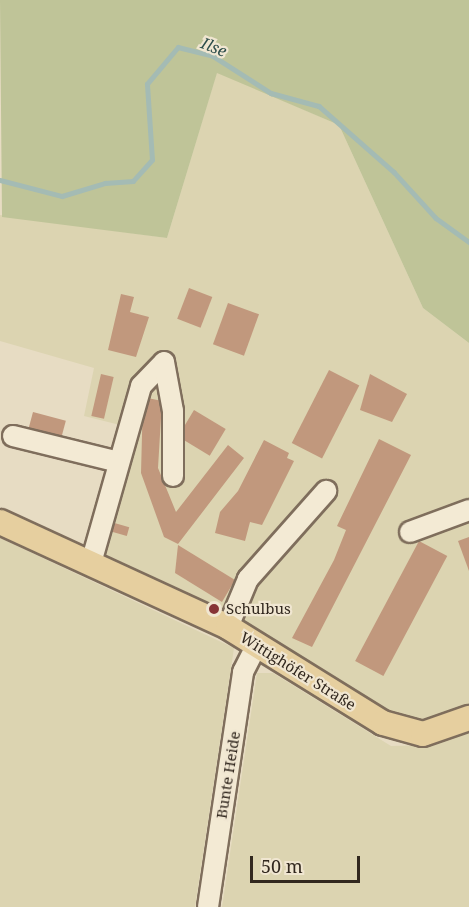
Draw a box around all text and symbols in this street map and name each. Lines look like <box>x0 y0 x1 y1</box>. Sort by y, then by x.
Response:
water label: Ilse <box>198 33 230 61</box>
place label: Schulbus <box>226 600 291 618</box>
marker: Schulbus <box>207 602 221 616</box>
street label: Wittighöfer Straße <box>237 628 359 714</box>
street label: Bunte Heide <box>212 730 244 820</box>
scale bar <box>253 844 362 882</box>
text: 50 m <box>261 854 303 878</box>

